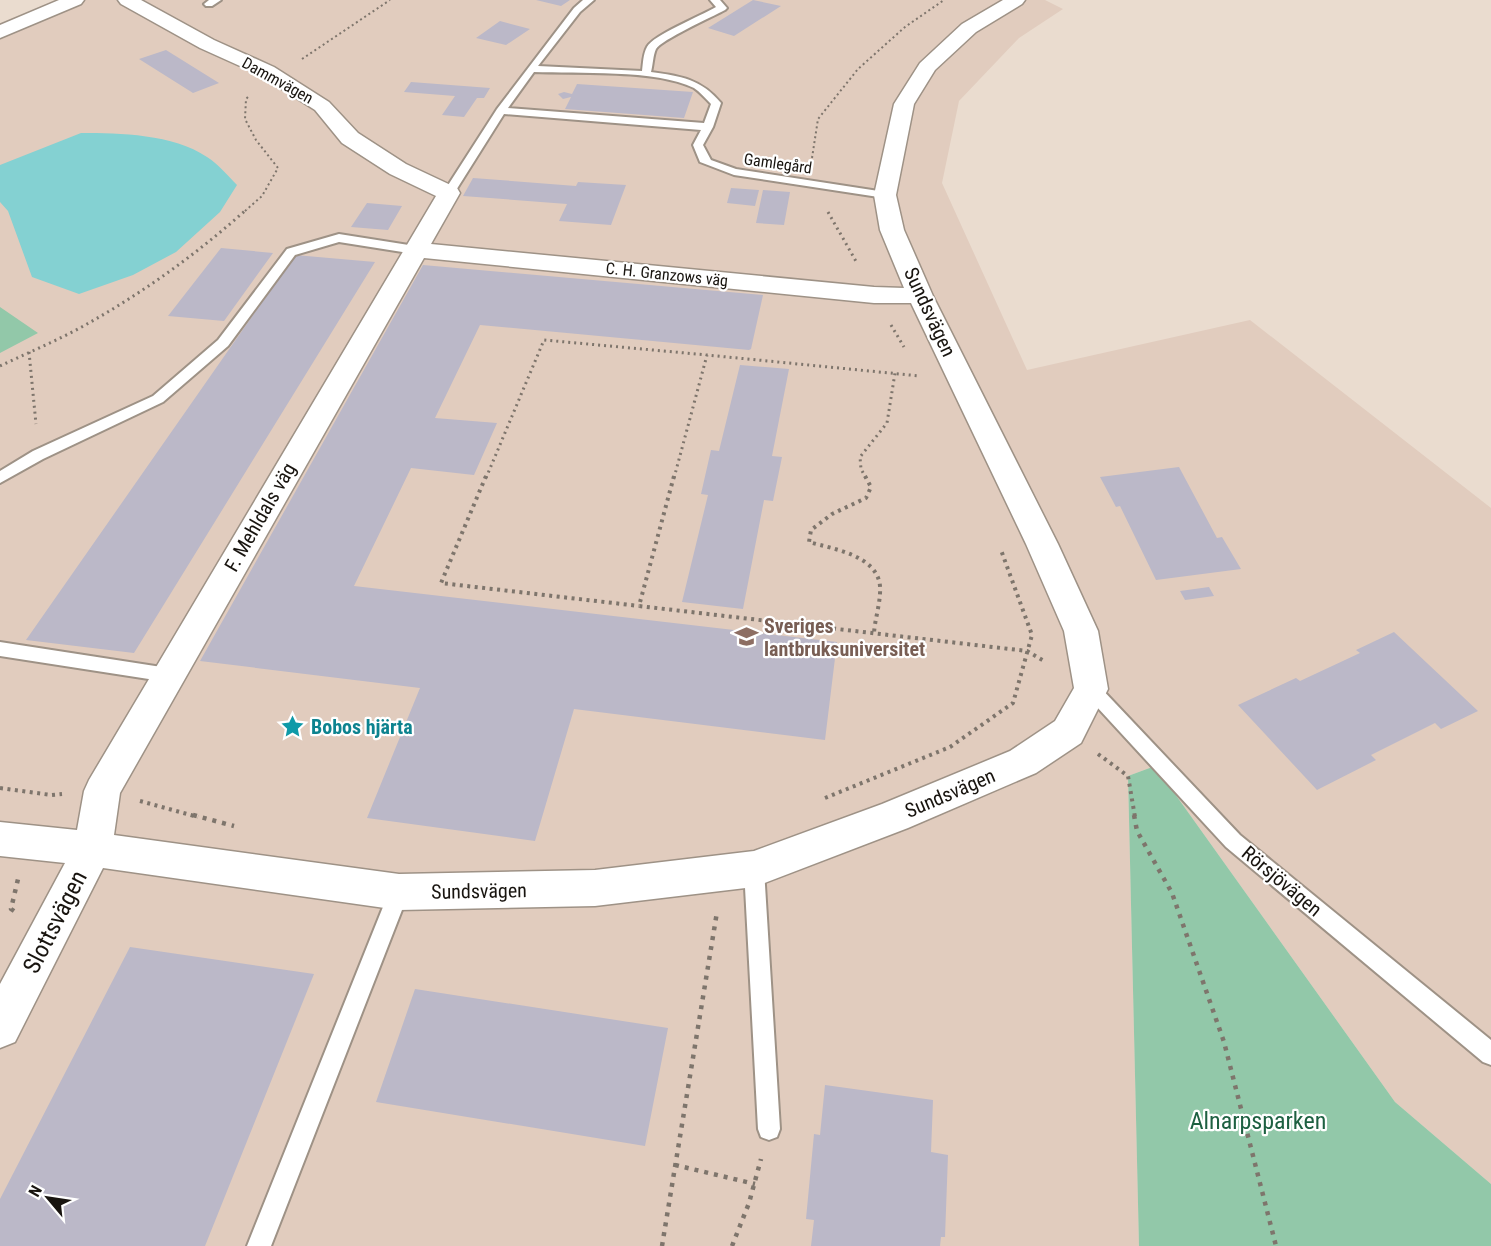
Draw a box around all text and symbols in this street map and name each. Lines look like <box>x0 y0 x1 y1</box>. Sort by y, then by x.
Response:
street label: Dammvägen <box>239 53 317 108</box>
street label: Gamlegård <box>743 149 813 178</box>
street label: C. H. Granzows väg <box>605 259 729 290</box>
street label: Sundsvägen <box>899 264 961 360</box>
street label: F. Mehldals väg <box>219 458 301 576</box>
place label: Sveriges lantbruksuniversitet <box>764 614 925 661</box>
school or university icon: Sveriges lantbruksuniversitet <box>733 624 759 650</box>
place icon: Bobos hjärta <box>280 714 306 740</box>
place label: Bobos hjärta <box>311 715 413 739</box>
street label: Sundsvägen <box>901 763 999 823</box>
street label: Rörsjövägen <box>1237 841 1327 921</box>
street label: Slottsvägen <box>17 866 93 978</box>
street label: Sundsvägen <box>431 878 527 904</box>
park label: Alnarpsparken <box>1190 1107 1326 1135</box>
north arrow <box>18 1168 78 1228</box>
text: N <box>25 1182 46 1200</box>

